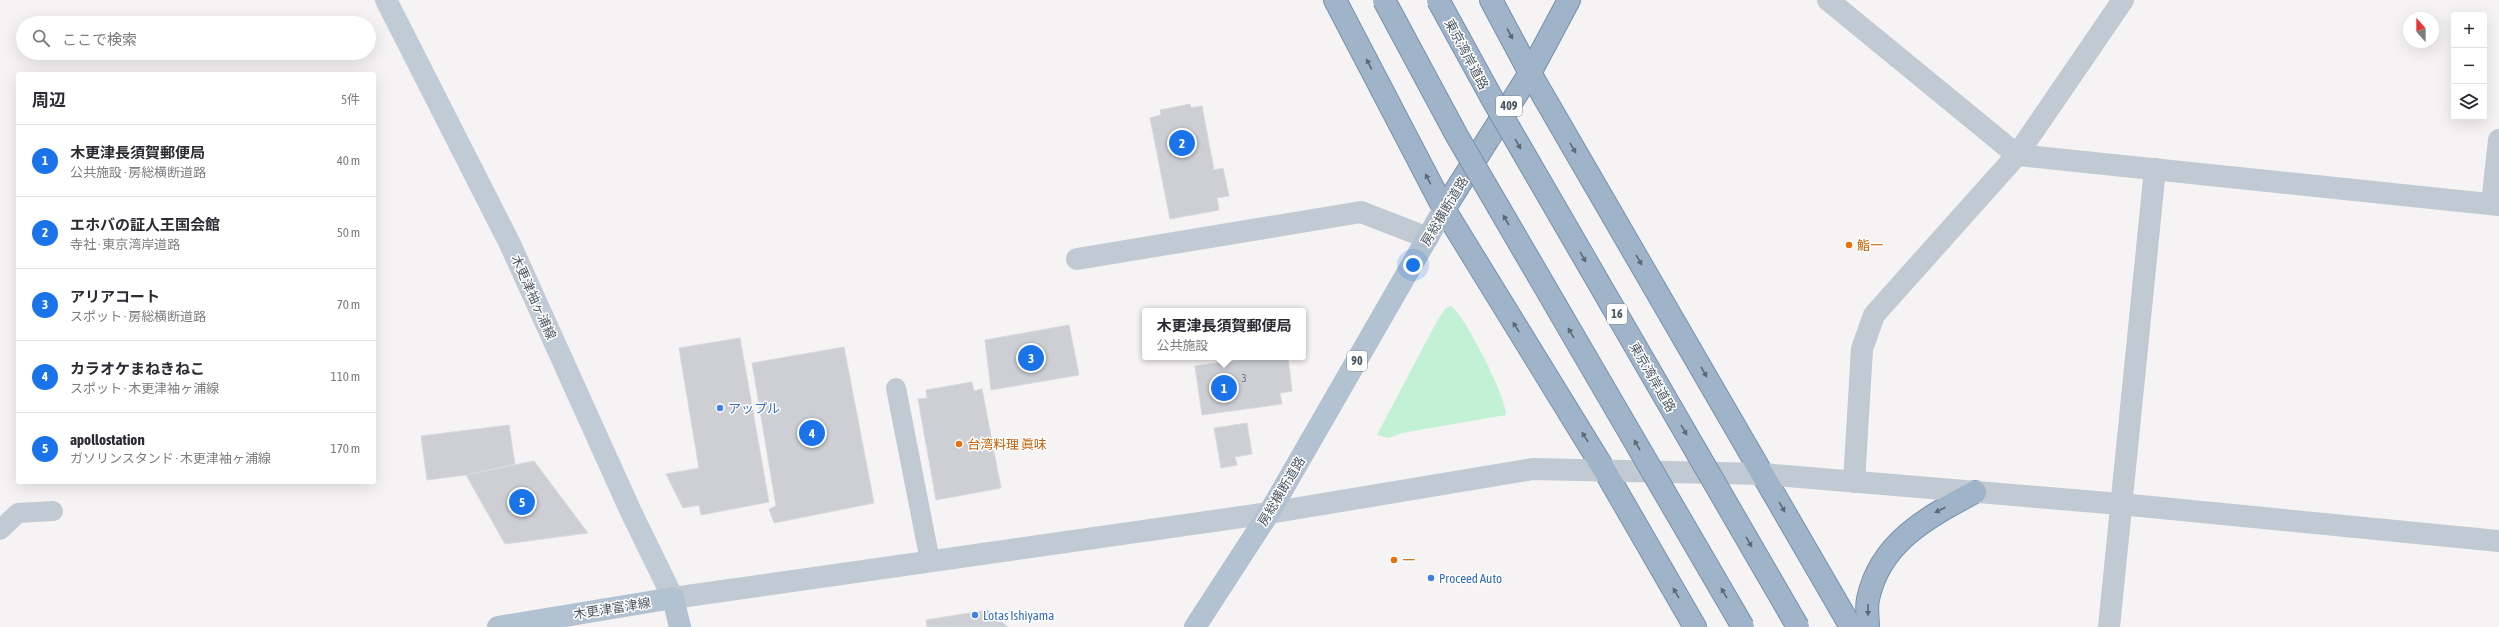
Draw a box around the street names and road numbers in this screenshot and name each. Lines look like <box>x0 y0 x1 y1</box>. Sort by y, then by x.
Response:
street label: 東京湾岸道路 <box>1442 16 1491 92</box>
road number: 409 <box>1496 96 1522 116</box>
street label: 房総横断道路 <box>1418 174 1471 249</box>
street label: 木更津袖ヶ浦線 <box>508 253 559 342</box>
road number: 16 <box>1607 304 1627 324</box>
street label: 東京湾岸道路 <box>1627 340 1679 415</box>
road number: 90 <box>1347 351 1367 371</box>
street label: 房総横断道路 <box>1255 454 1308 529</box>
street label: 木更津富津線 <box>572 595 652 622</box>

